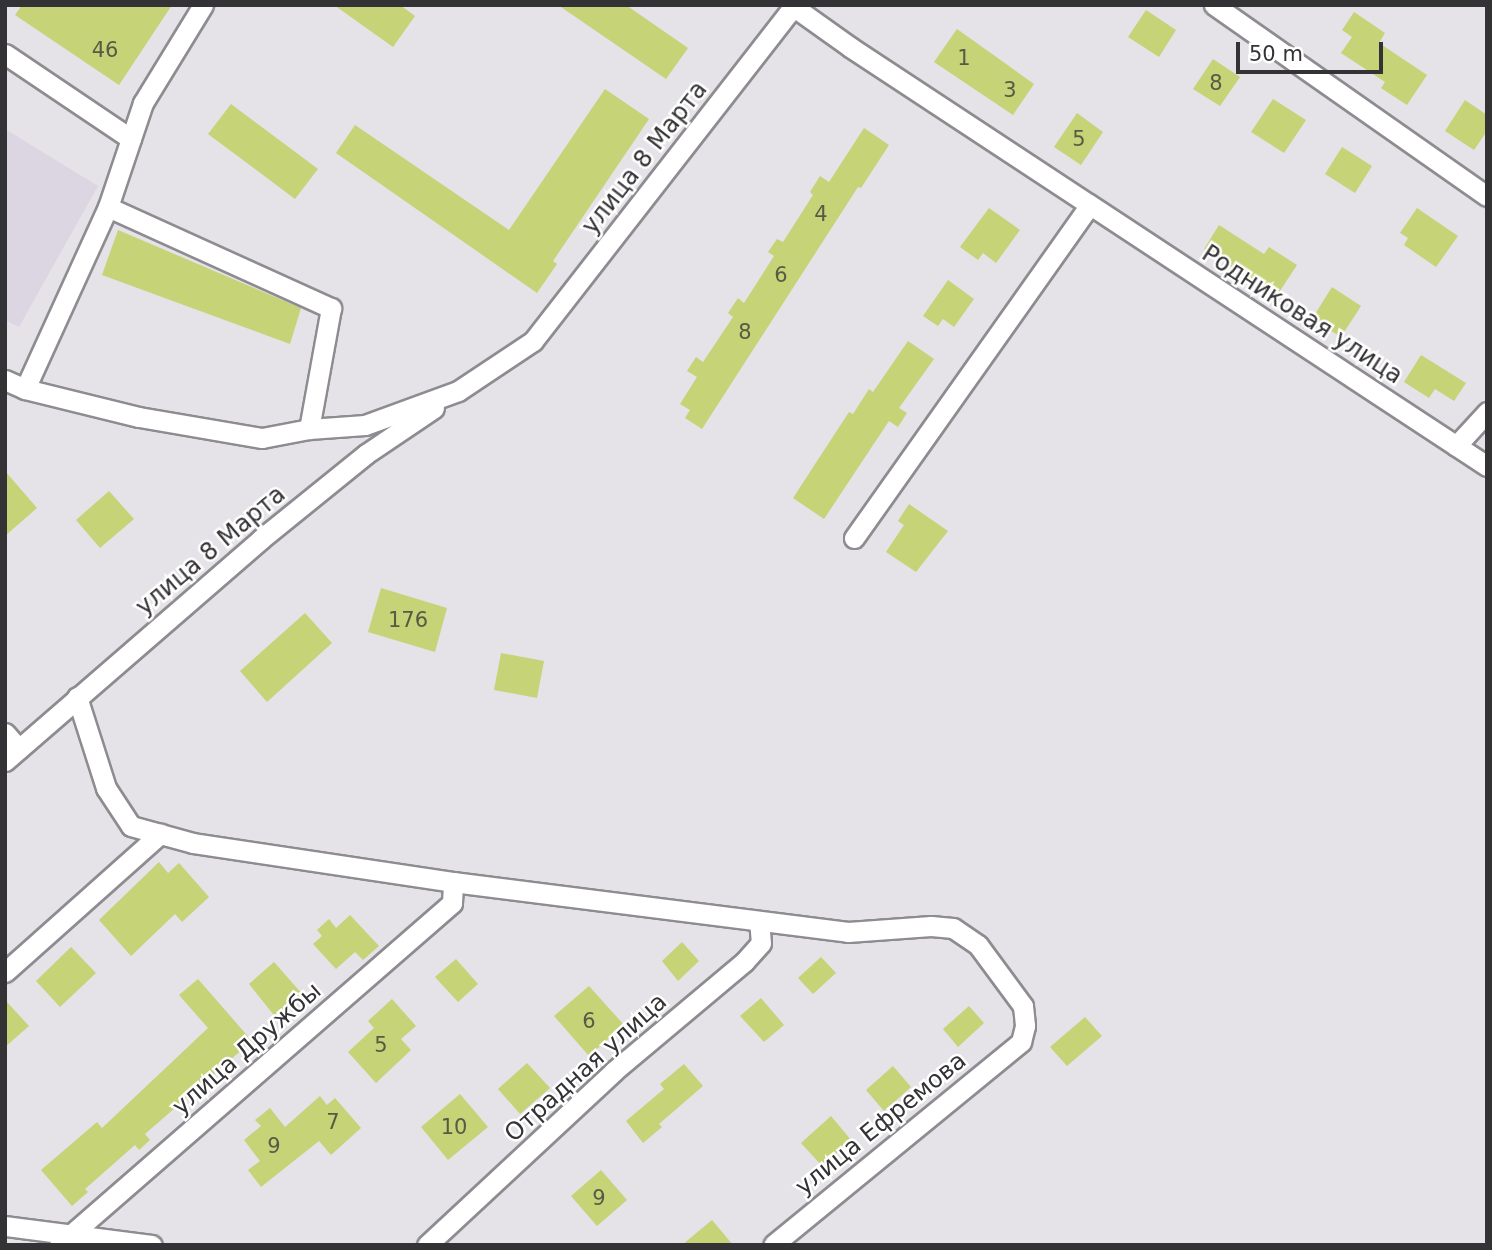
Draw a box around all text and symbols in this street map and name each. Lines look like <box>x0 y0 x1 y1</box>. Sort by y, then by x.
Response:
scale bar <box>1240 28 1387 72</box>
house number: 46 <box>92 37 118 63</box>
text: 50 m <box>1249 42 1303 66</box>
house number: 1 <box>957 45 971 71</box>
house number: 8 <box>1209 70 1223 96</box>
street label: улица 8 Марта <box>576 76 714 240</box>
house number: 3 <box>1003 77 1017 103</box>
house number: 5 <box>1072 126 1086 152</box>
house number: 4 <box>814 201 828 227</box>
street label: Родниковая улица <box>1196 239 1408 391</box>
house number: 6 <box>774 262 788 288</box>
house number: 8 <box>738 319 752 345</box>
street label: улица 8 Марта <box>130 480 292 622</box>
house number: 176 <box>388 607 428 633</box>
street label: улица Дружбы <box>167 977 327 1121</box>
street label: Отрадная улица <box>499 988 673 1148</box>
house number: 6 <box>582 1008 596 1034</box>
house number: 5 <box>374 1032 388 1058</box>
street label: улица Ефремова <box>790 1046 972 1202</box>
house number: 7 <box>326 1109 340 1135</box>
house number: 10 <box>441 1114 467 1140</box>
house number: 9 <box>267 1133 281 1159</box>
house number: 9 <box>592 1185 606 1211</box>

